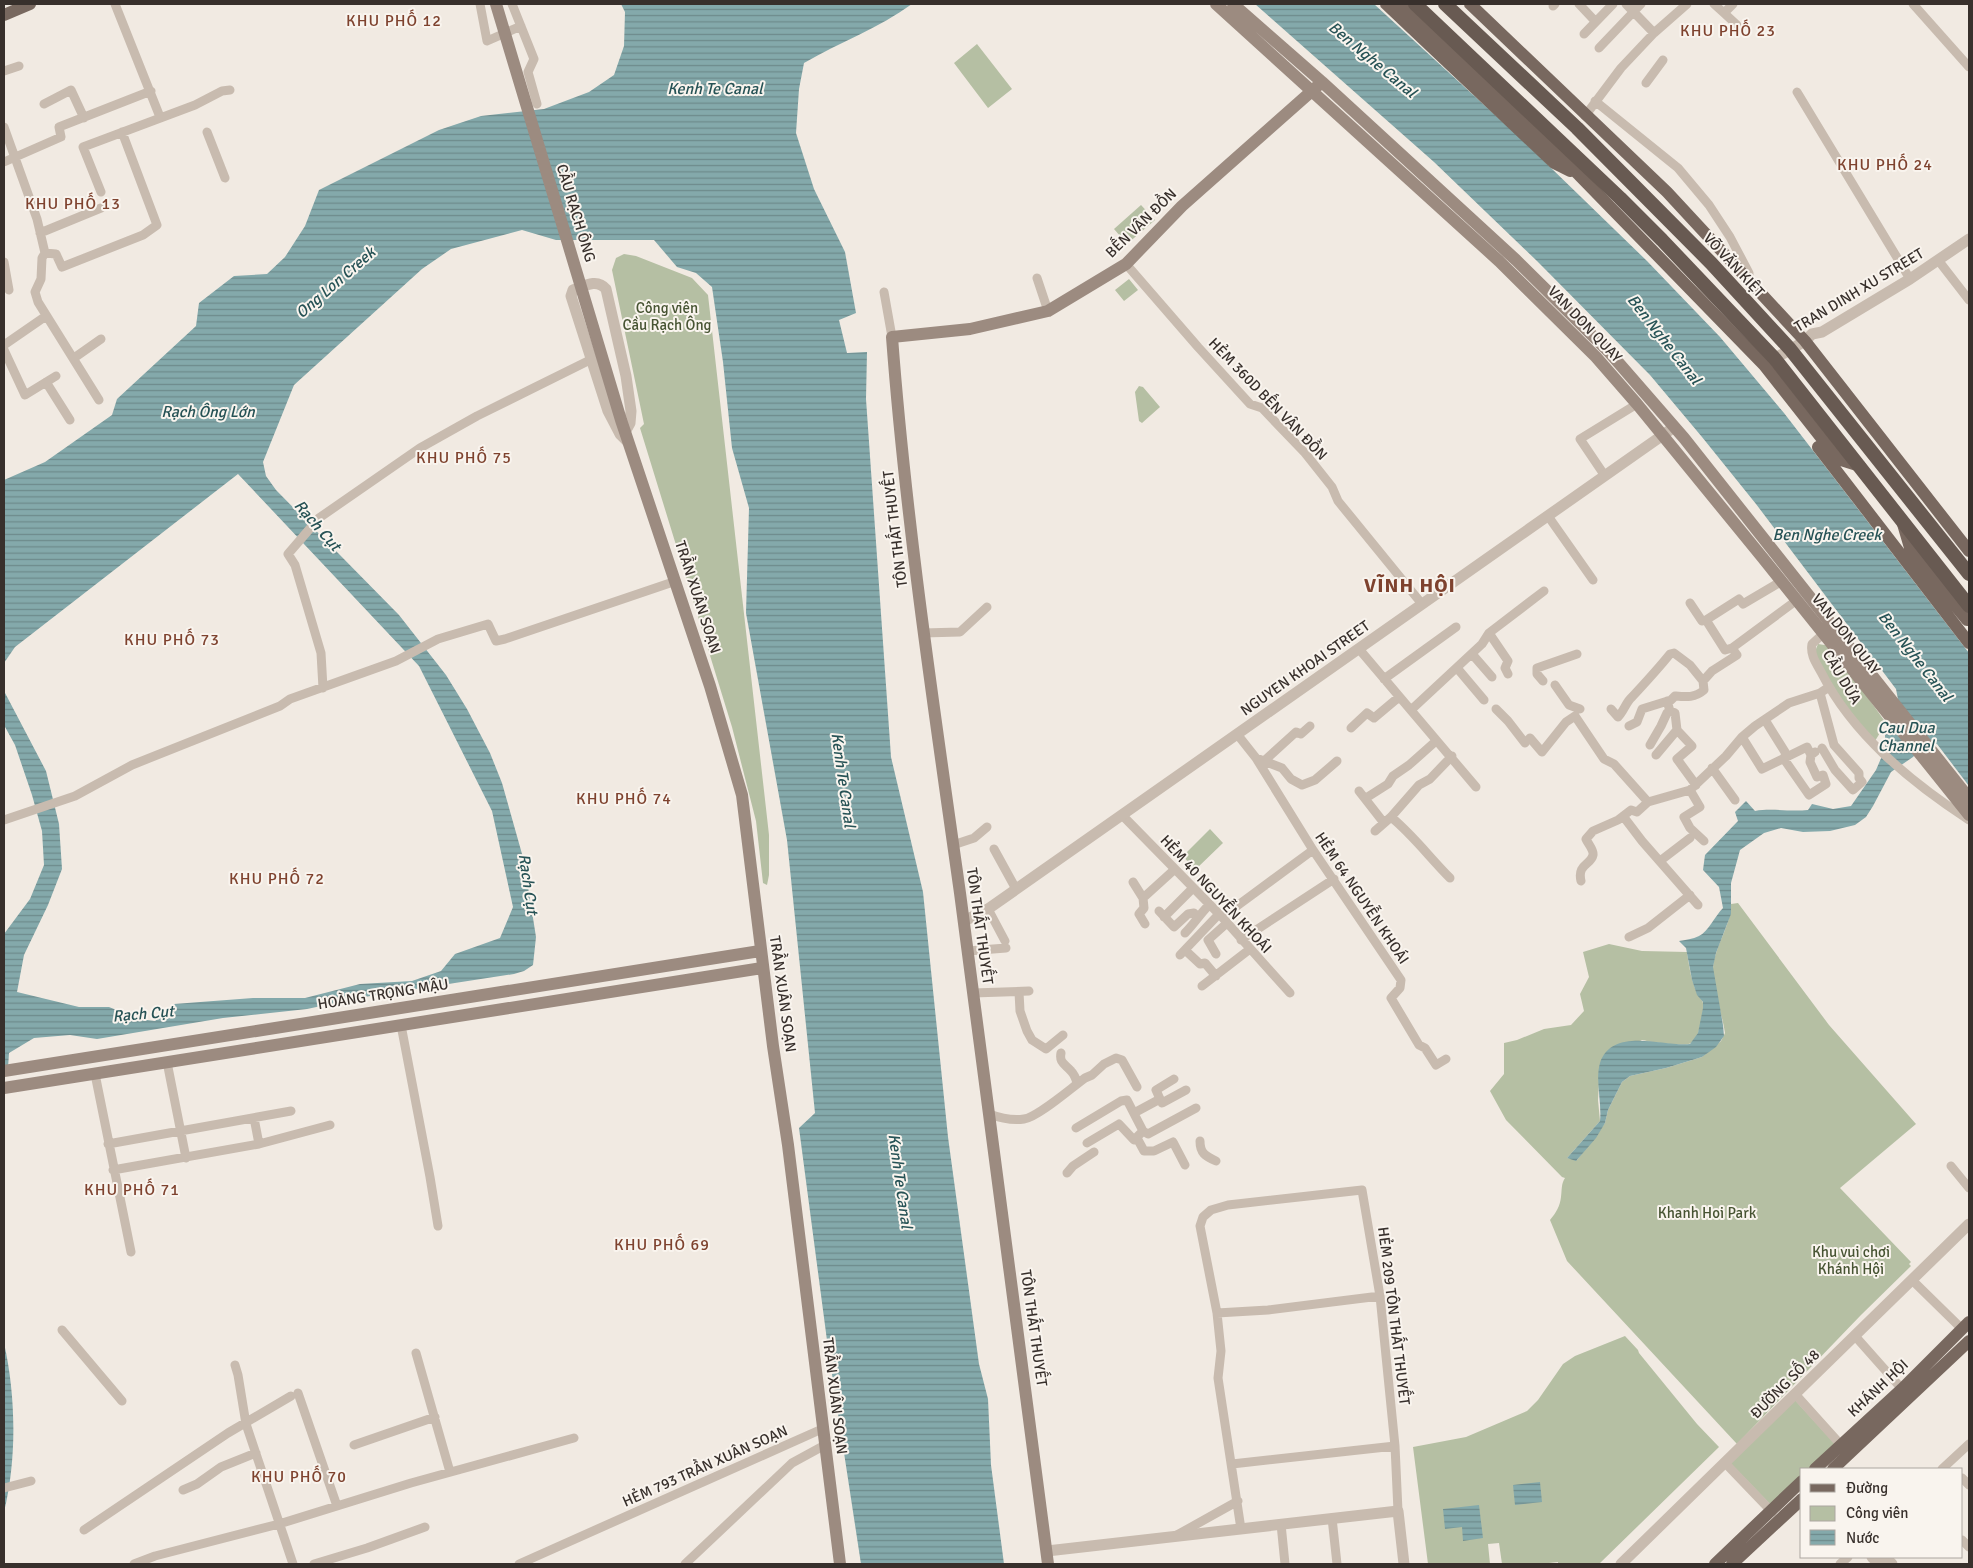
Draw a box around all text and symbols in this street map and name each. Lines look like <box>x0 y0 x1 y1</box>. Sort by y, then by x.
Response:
district label: KHU PHỐ 12 <box>346 9 442 31</box>
water label: Ben Nghe Canal <box>1324 17 1421 103</box>
district label: KHU PHỐ 23 <box>1680 19 1776 41</box>
water label: Kenh Te Canal <box>667 79 764 99</box>
district label: KHU PHỐ 24 <box>1837 153 1933 175</box>
street label: CẦU RẠCH ÔNG <box>553 161 602 264</box>
street label: BẾN VÂN ĐỒN <box>1100 183 1180 261</box>
district label: KHU PHỐ 13 <box>25 192 121 214</box>
street label: VÕ VĂN KIỆT <box>1700 228 1769 301</box>
water label: Ong Lon Creek <box>292 241 381 323</box>
street label: TRAN DINH XU STREET <box>1791 244 1927 336</box>
street label: VAN DON QUAY <box>1544 282 1626 366</box>
water label: Ben Nghe Canal <box>1623 291 1706 390</box>
park label: Công viên Cầu Rạch Ông <box>622 299 712 334</box>
street label: HẺM 360D BẾN VÂN ĐỒN <box>1205 332 1333 464</box>
water label: Rạch Ông Lớn <box>161 402 256 422</box>
district label: KHU PHỐ 75 <box>416 446 512 468</box>
street label: TÔN THẤT THUYẾT <box>876 469 911 589</box>
water label: Rạch Cụt <box>290 496 346 557</box>
water label: Ben Nghe Creek <box>1773 525 1883 545</box>
street label: TRẦN XUÂN SOẠN <box>671 537 728 656</box>
district label: VĨNH HỘI <box>1364 573 1456 598</box>
street label: VAN DON QUAY <box>1808 590 1884 679</box>
water label: Ben Nghe Canal <box>1874 608 1957 707</box>
street label: NGUYEN KHOAI STREET <box>1237 616 1374 719</box>
district label: KHU PHỐ 73 <box>124 628 220 650</box>
street label: CẦU DỪA <box>1819 645 1868 707</box>
water label: Cau Dua Channel <box>1877 718 1936 756</box>
water label: Kenh Te Canal <box>826 731 860 830</box>
district label: KHU PHỐ 74 <box>576 787 672 809</box>
street label: HẺM 64 NGUYỄN KHOÁI <box>1311 826 1416 967</box>
street label: HẺM 40 NGUYỄN KHOÁI <box>1156 828 1278 957</box>
water label: Rạch Cụt <box>514 852 543 918</box>
street label: TÔN THẤT THUYẾT <box>963 866 1000 986</box>
district label: KHU PHỐ 72 <box>229 867 325 889</box>
street label: TRẦN XUÂN SOẠN <box>766 934 803 1053</box>
street label: HOÀNG TRỌNG MẬU <box>316 974 450 1013</box>
water label: Rạch Cụt <box>112 1001 177 1027</box>
water label: Kenh Te Canal <box>883 1132 917 1231</box>
district label: KHU PHỐ 71 <box>84 1178 180 1200</box>
park label: Khanh Hoi Park <box>1658 1204 1757 1222</box>
street label: HẺM 209 TÔN THẤT THUYẾT <box>1374 1226 1417 1407</box>
district label: KHU PHỐ 69 <box>614 1233 710 1255</box>
park label: Khu vui chơi Khánh Hội <box>1812 1243 1890 1278</box>
street label: TÔN THẤT THUYẾT <box>1017 1268 1054 1388</box>
street label: TRẦN XUÂN SOẠN <box>819 1336 854 1455</box>
street label: ĐƯỜNG SỐ 48 <box>1744 1343 1823 1422</box>
street label: KHÁNH HỘI <box>1843 1355 1912 1421</box>
street label: HẺM 793 TRẦN XUÂN SOẠN <box>618 1419 790 1511</box>
district label: KHU PHỐ 70 <box>251 1465 347 1487</box>
legend <box>1800 1468 1963 1558</box>
text: Đường <box>1846 1479 1888 1497</box>
text: Công viên <box>1846 1504 1909 1522</box>
text: Nước <box>1846 1529 1879 1547</box>

